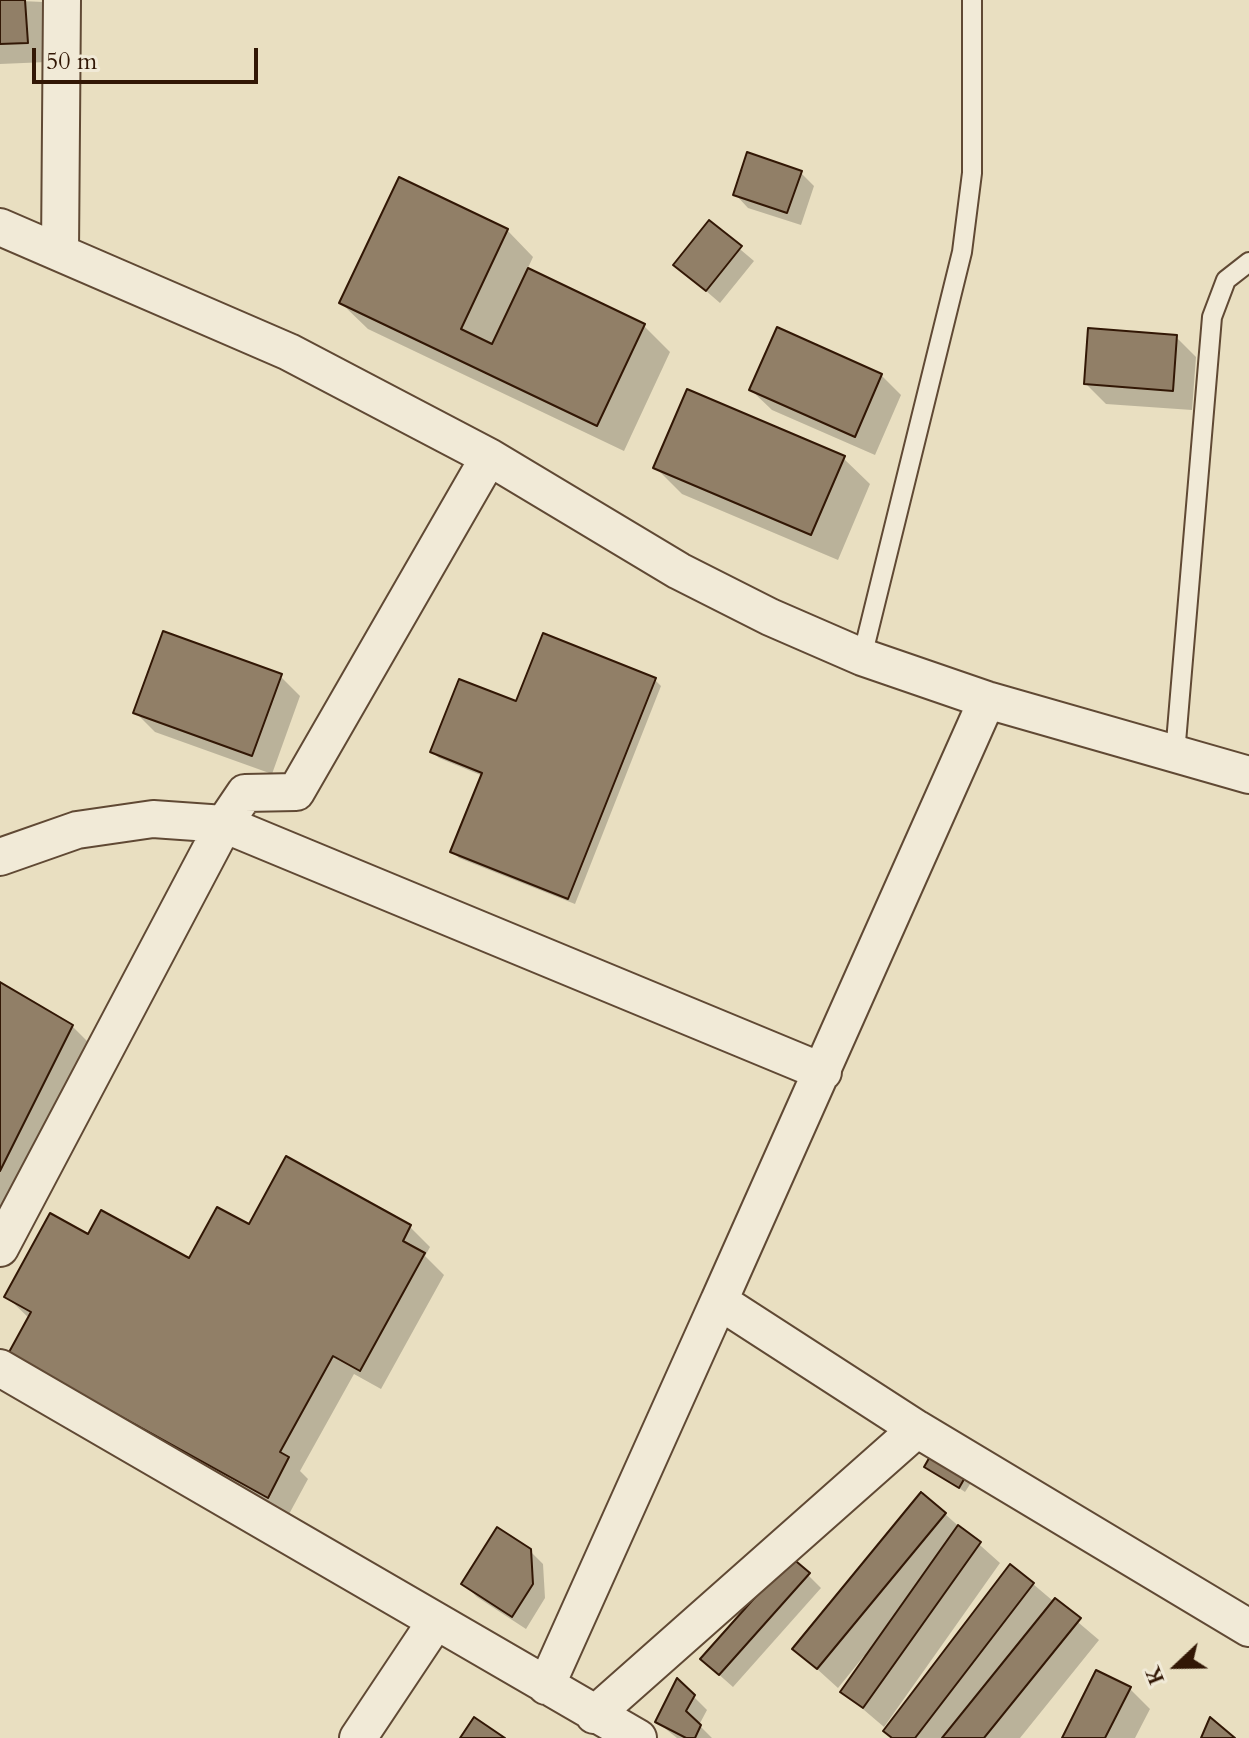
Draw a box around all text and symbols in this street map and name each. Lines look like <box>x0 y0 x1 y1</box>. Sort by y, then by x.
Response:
scale bar <box>36 32 262 82</box>
text: 50 m <box>46 45 97 78</box>
north arrow <box>1137 1626 1217 1706</box>
text: K <box>1138 1661 1172 1689</box>

